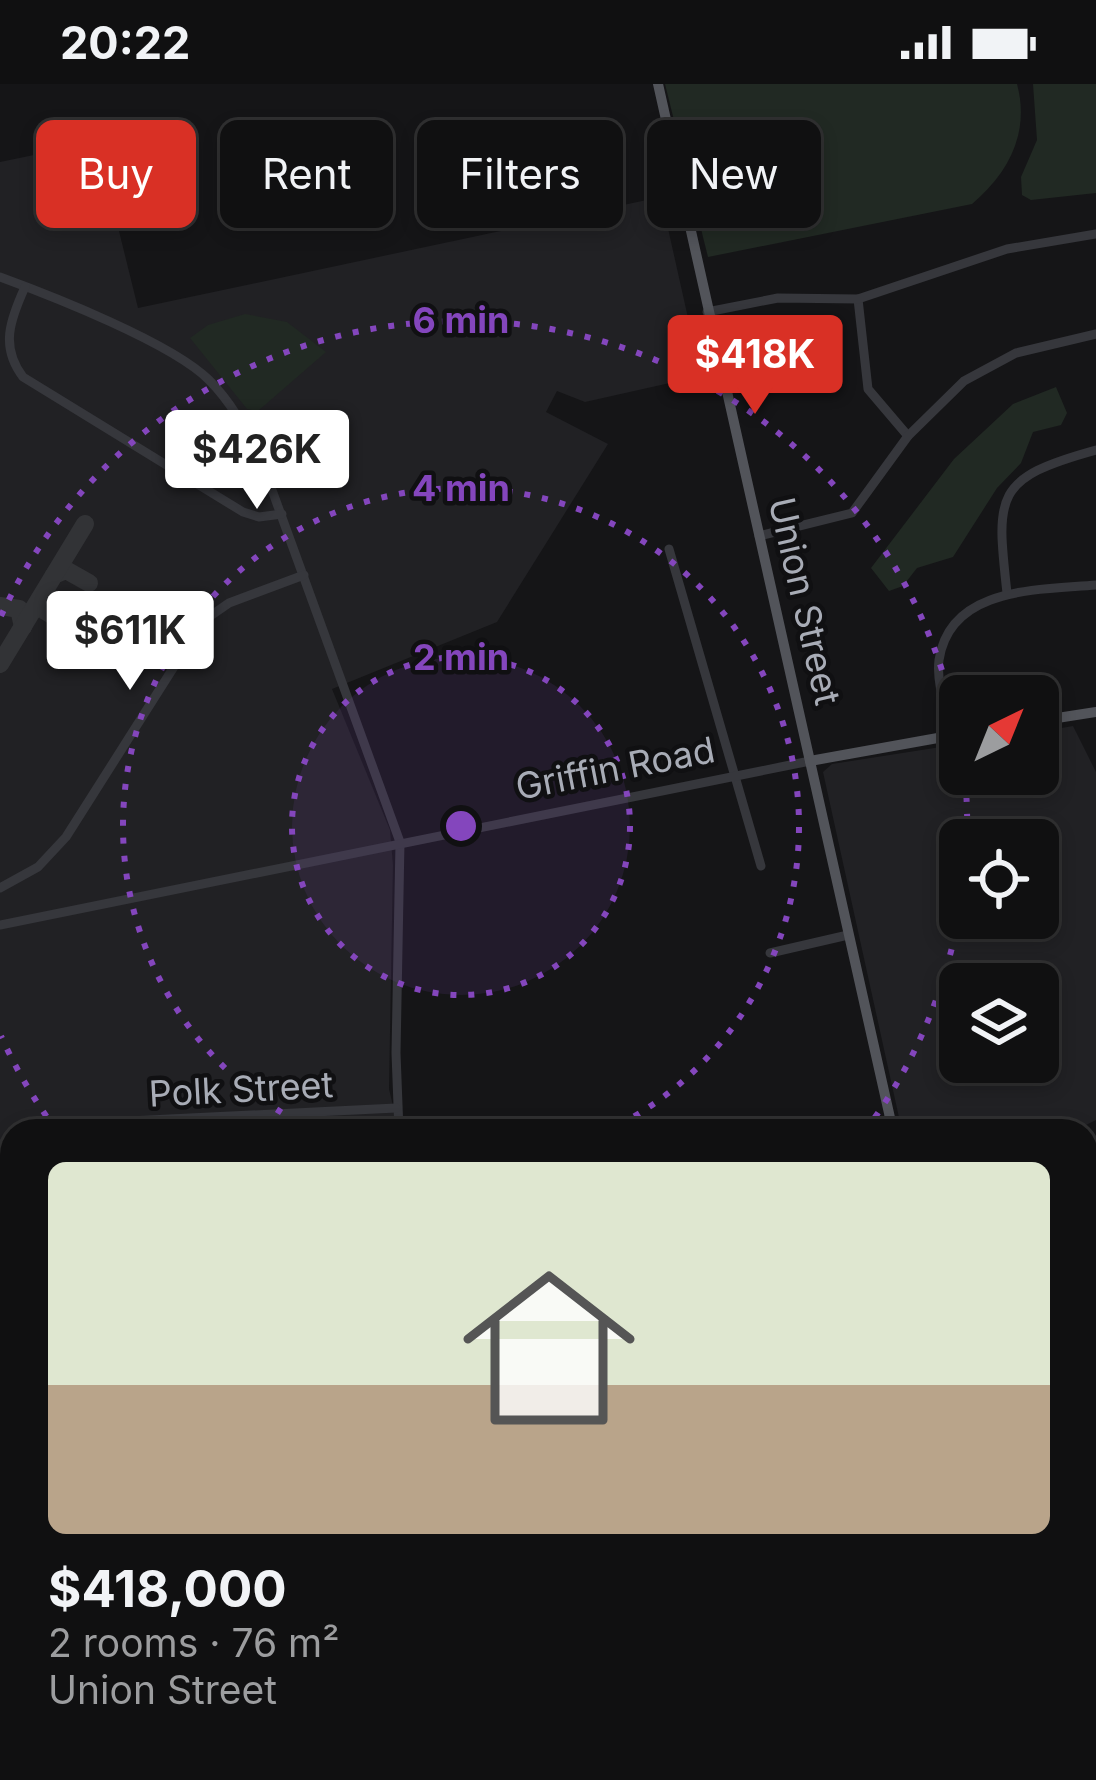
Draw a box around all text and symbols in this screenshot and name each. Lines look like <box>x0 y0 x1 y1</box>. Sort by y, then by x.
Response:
text: 20:22 <box>60 15 190 70</box>
chip: Buy <box>36 120 196 228</box>
chip: Rent <box>220 120 393 228</box>
chip: Filters <box>417 120 623 228</box>
chip: New <box>647 120 821 228</box>
text: 6 min <box>413 298 509 342</box>
pin: $418K <box>671 315 839 417</box>
text: $418K <box>695 330 815 377</box>
pin: $426K <box>173 410 341 512</box>
text: $426K <box>192 425 322 472</box>
text: 4 min <box>412 466 510 510</box>
street label: Union Street <box>760 493 850 709</box>
pin: $611K <box>46 591 214 693</box>
text: $611K <box>74 606 186 653</box>
text: 2 min <box>413 635 509 679</box>
north arrow <box>939 675 1059 795</box>
map controls <box>939 675 1059 1083</box>
street label: Griffin Road <box>512 727 718 809</box>
centre of rings <box>440 805 482 847</box>
button: locate <box>939 819 1059 939</box>
button: layers <box>939 963 1059 1083</box>
street label: Polk Street <box>148 1062 335 1116</box>
icon: home <box>441 1240 657 1456</box>
text: $418,000 <box>48 1558 287 1619</box>
text: 2 rooms · 76 m² <box>48 1619 340 1666</box>
text: Union Street <box>48 1666 277 1713</box>

